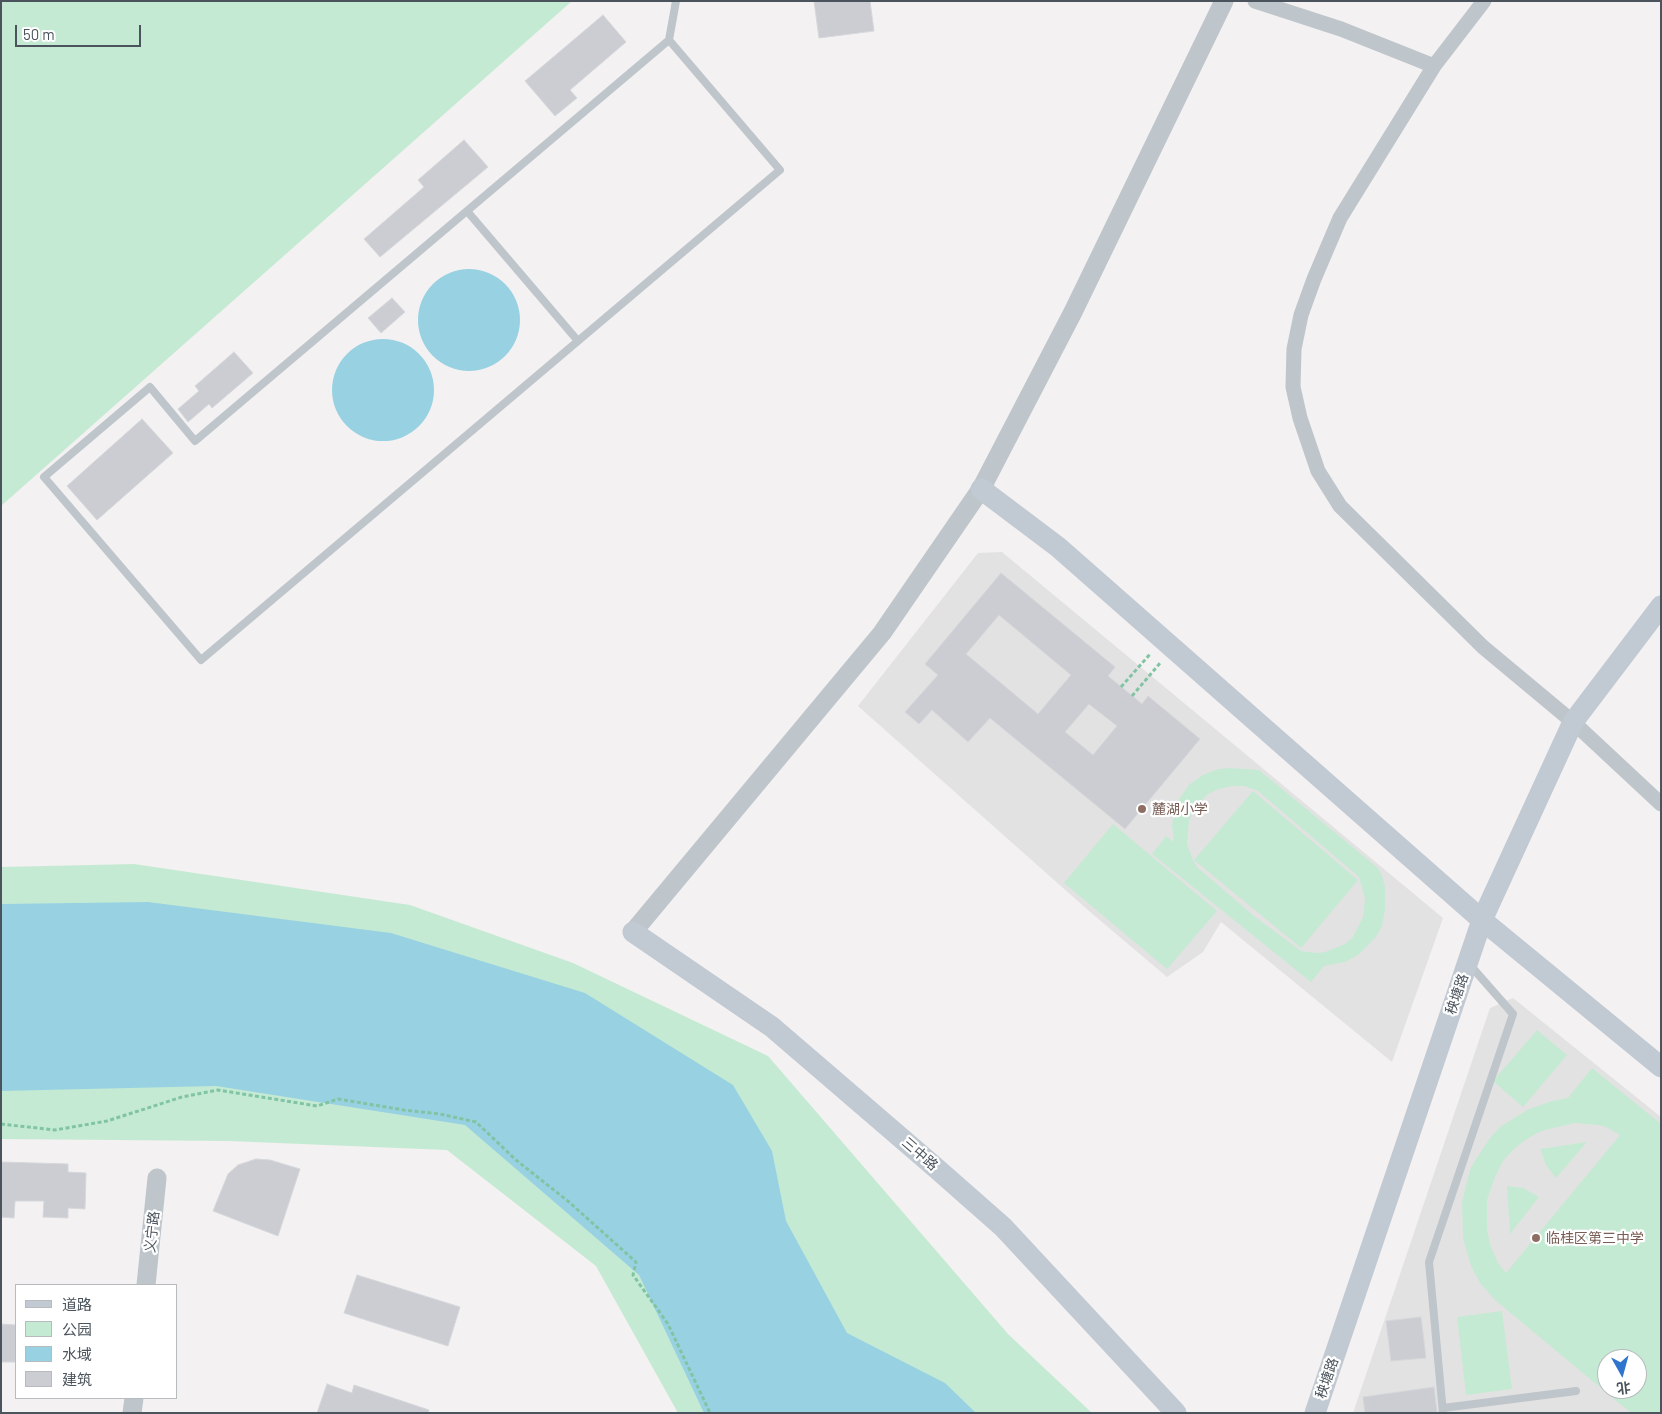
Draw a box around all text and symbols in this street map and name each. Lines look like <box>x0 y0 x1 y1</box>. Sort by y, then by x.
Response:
scale bar <box>18 15 144 47</box>
text: 50 m <box>23 25 55 43</box>
place label: 麓湖小学 <box>1152 801 1208 817</box>
marker: 麓湖小学 <box>1136 803 1148 815</box>
street label: 秧塘路 <box>1442 971 1472 1017</box>
street label: 三中路 <box>899 1134 941 1174</box>
street label: 义宁路 <box>141 1210 163 1254</box>
place label: 临桂区第三中学 <box>1546 1230 1644 1246</box>
marker: 临桂区第三中学 <box>1530 1232 1542 1244</box>
legend <box>15 1284 178 1399</box>
text: 道路 <box>62 1295 92 1313</box>
text: 公园 <box>62 1320 92 1338</box>
text: 水域 <box>62 1345 92 1363</box>
north arrow <box>1597 1349 1647 1399</box>
street label: 秧塘路 <box>1312 1355 1342 1401</box>
text: 建筑 <box>62 1370 92 1388</box>
text: 北 <box>1616 1379 1632 1398</box>

